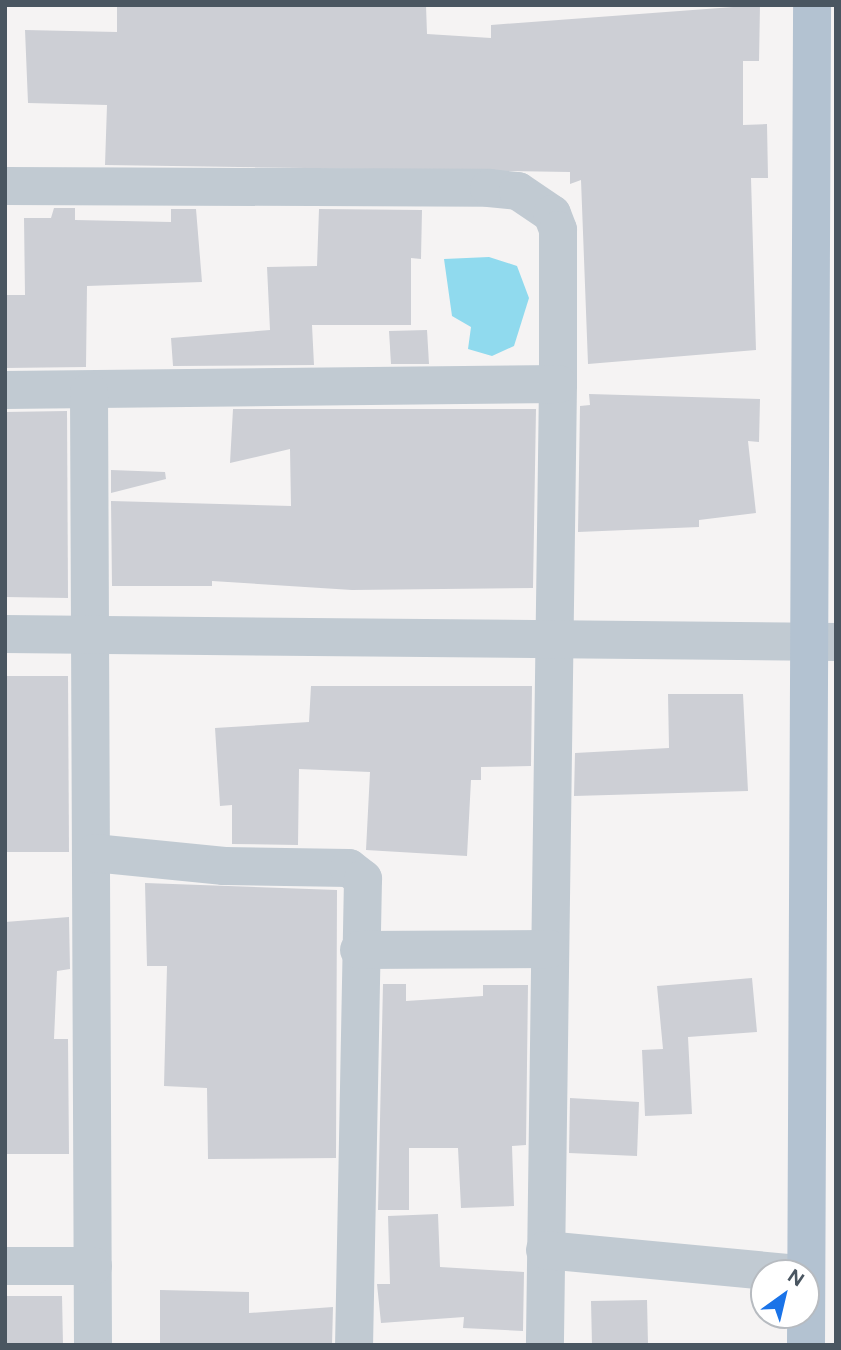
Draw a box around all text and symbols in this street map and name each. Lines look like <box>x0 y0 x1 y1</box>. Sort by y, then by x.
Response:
north arrow <box>750 1259 820 1329</box>
text: N <box>783 1264 808 1291</box>

